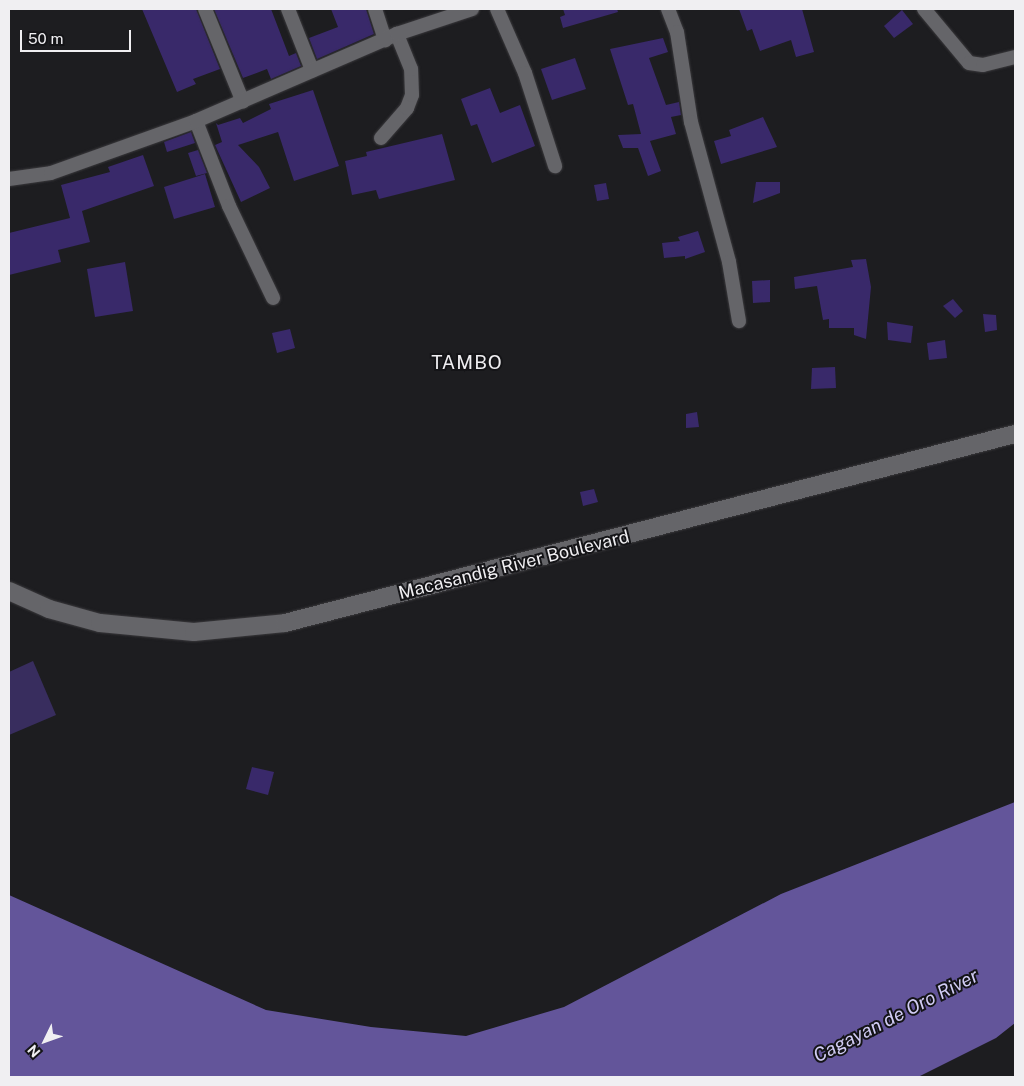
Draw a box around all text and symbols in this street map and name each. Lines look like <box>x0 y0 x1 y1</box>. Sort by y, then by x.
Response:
scale bar <box>22 20 134 52</box>
text: 50 m <box>28 30 63 47</box>
district label: TAMBO <box>431 352 503 374</box>
street label: Macasandig River Boulevard <box>396 526 632 604</box>
water label: Cagayan de Oro River <box>809 964 983 1068</box>
north arrow <box>20 1016 70 1066</box>
text: N <box>24 1042 43 1060</box>

